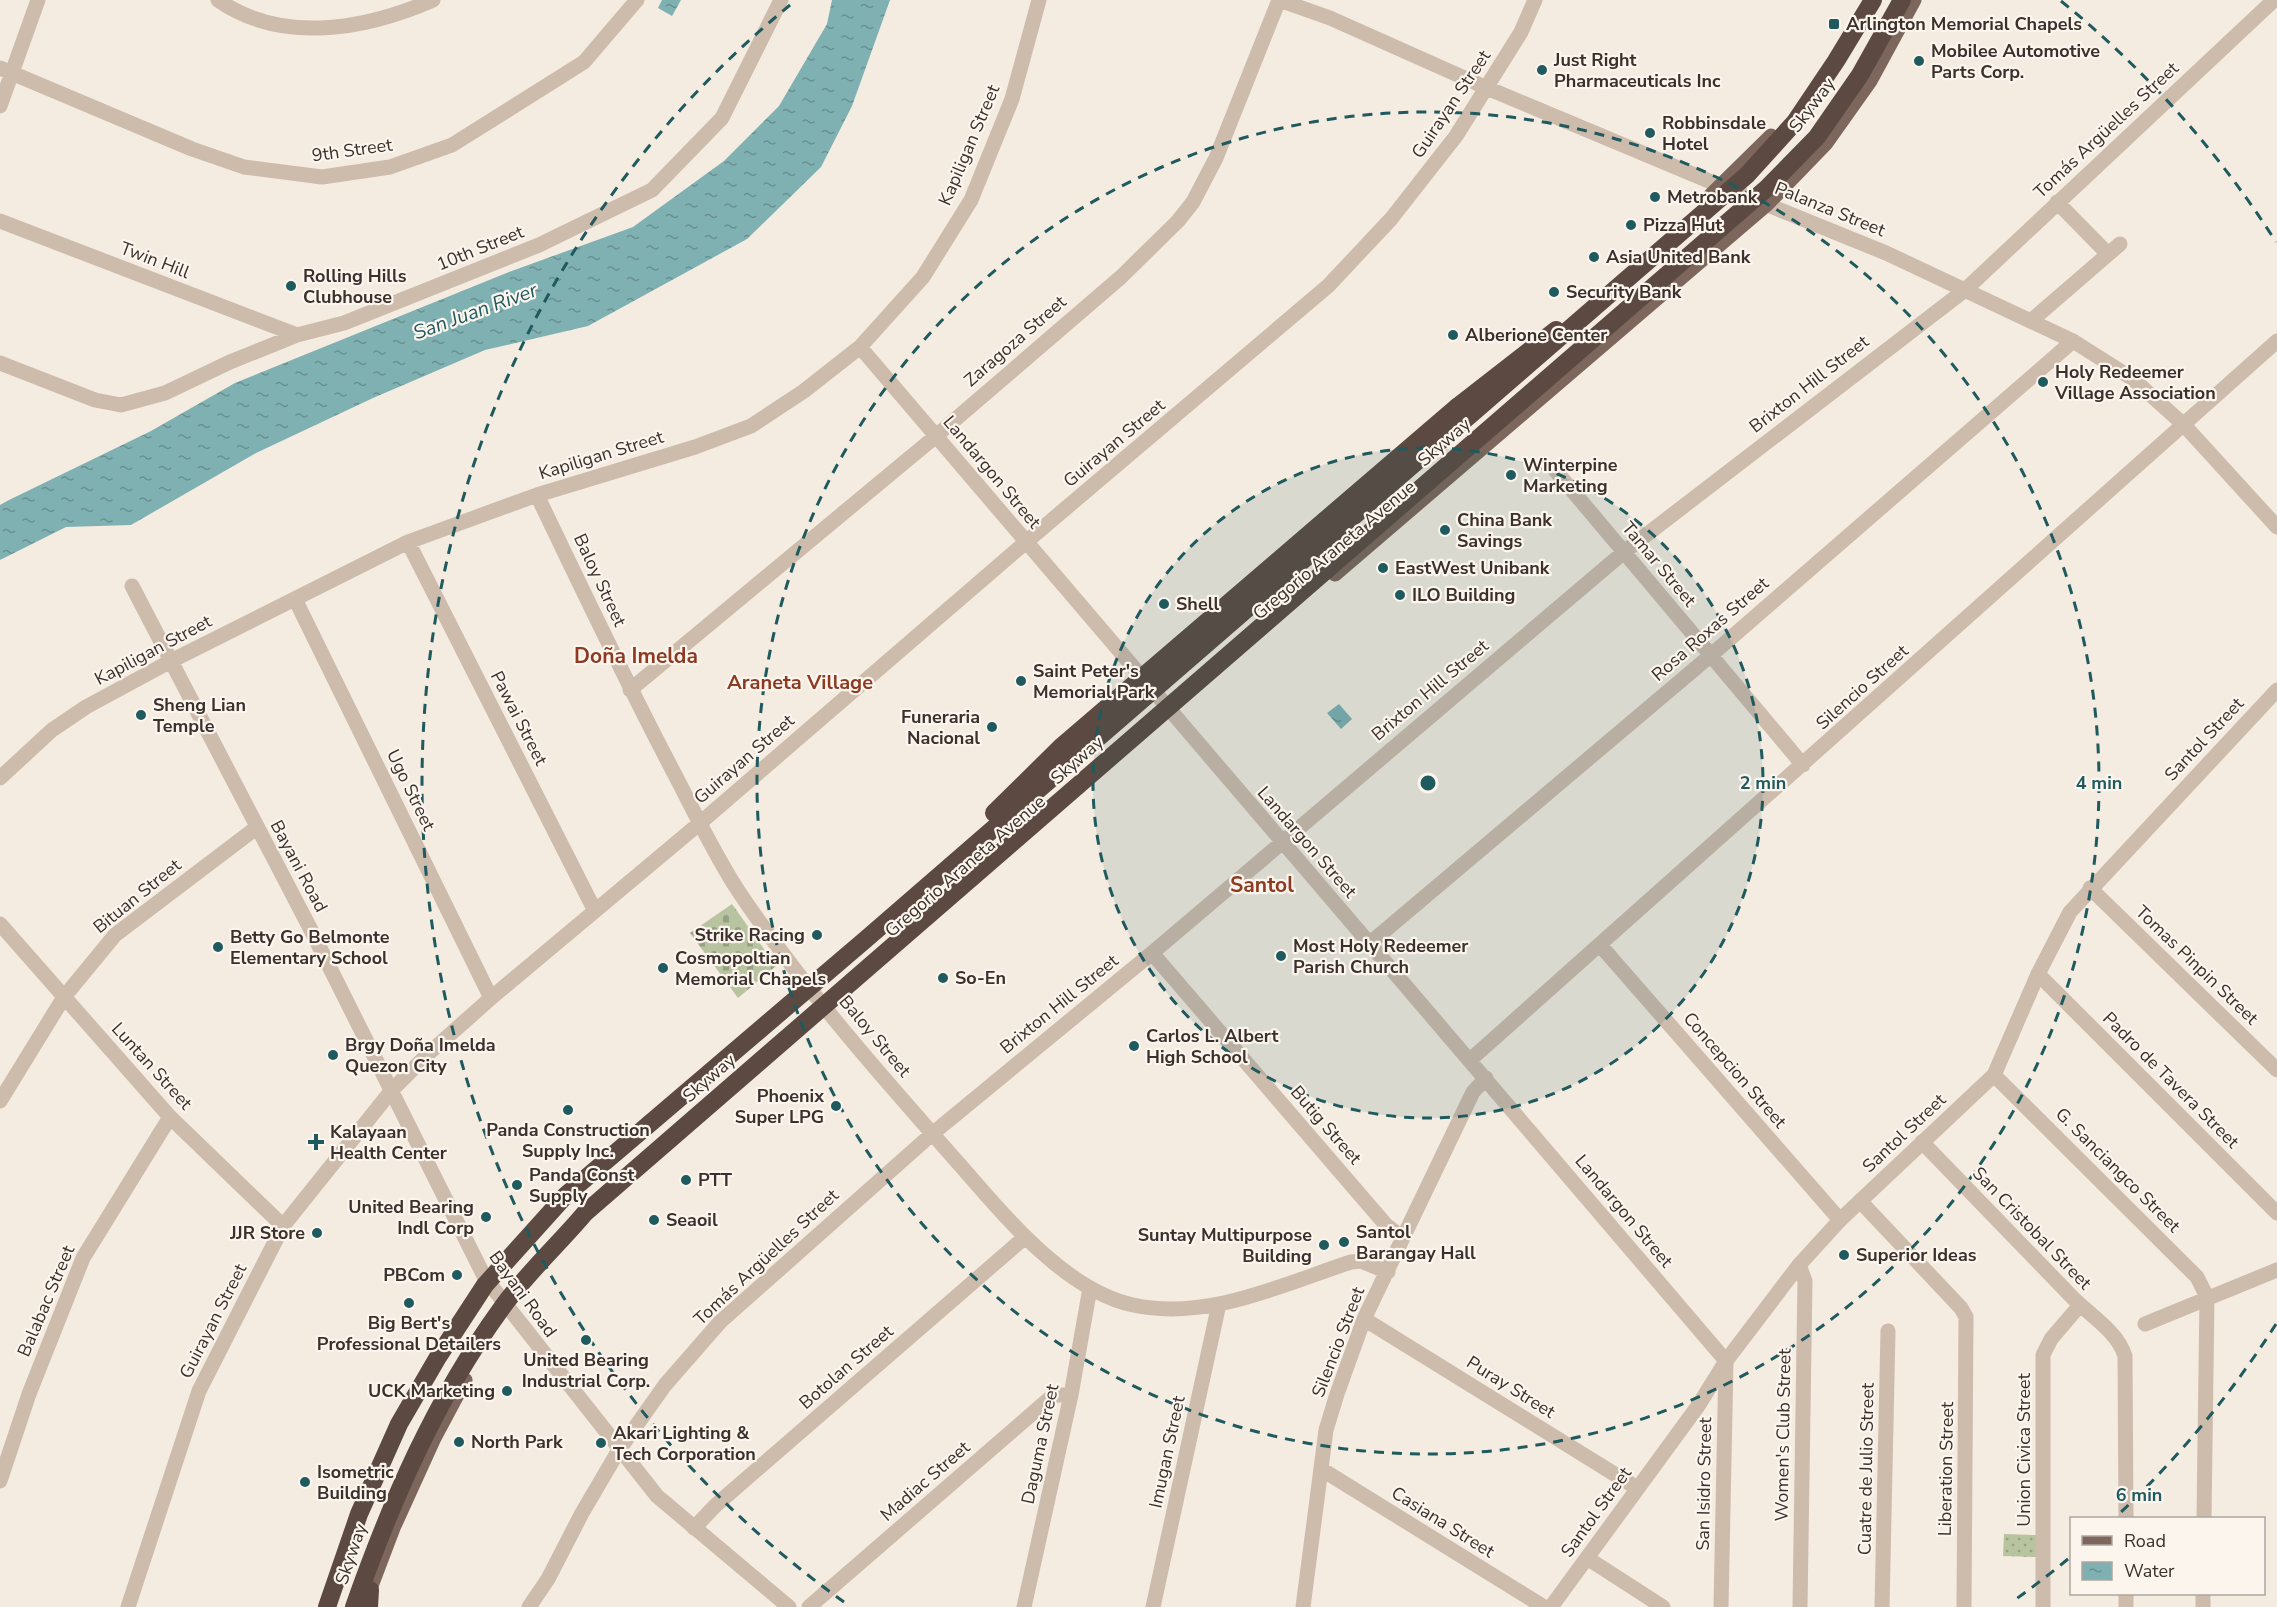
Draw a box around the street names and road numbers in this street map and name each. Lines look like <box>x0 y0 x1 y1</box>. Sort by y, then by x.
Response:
street label: Guirayan Street <box>1406 45 1496 163</box>
street label: Tomás Argüelles Street <box>2028 56 2184 204</box>
street label: Skyway <box>1783 72 1841 137</box>
street label: Kapiligan Street <box>933 80 1006 209</box>
street label: 9th Street <box>310 132 394 168</box>
street label: Palanza Street <box>1771 176 1889 242</box>
street label: 10th Street <box>433 219 528 276</box>
street label: Twin Hill <box>117 236 194 284</box>
street label: Zaragoza Street <box>959 290 1072 392</box>
street label: Brixton Hill Street <box>1744 329 1874 438</box>
street label: Guirayan Street <box>1058 393 1170 493</box>
street label: Landargon Street <box>938 411 1047 534</box>
street label: Skyway <box>1412 412 1476 472</box>
street label: Kapiligan Street <box>536 424 667 485</box>
street label: Gregorio Araneta Avenue <box>1248 475 1420 625</box>
street label: Tamar Street <box>1616 516 1702 612</box>
street label: Baloy Street <box>568 530 632 631</box>
street label: Rosa Roxas Street <box>1646 571 1774 686</box>
street label: Kapiligan Street <box>90 609 216 691</box>
street label: Brixton Hill Street <box>1367 634 1494 746</box>
street label: Silencio Street <box>1811 639 1914 735</box>
street label: Pawai Street <box>485 667 553 770</box>
street label: Santol Street <box>2159 692 2249 786</box>
street label: Guirayan Street <box>689 708 800 809</box>
street label: Skyway <box>1045 730 1109 790</box>
street label: Ugo Street <box>381 745 441 835</box>
street label: Landargon Street <box>1252 781 1363 903</box>
street label: Gregorio Araneta Avenue <box>880 790 1050 942</box>
street label: Bayani Road <box>265 816 333 916</box>
street label: Bituan Street <box>88 853 186 939</box>
street label: Tomas Pinpin Street <box>2130 900 2264 1030</box>
street label: Brixton Hill Street <box>995 948 1124 1059</box>
street label: Baloy Street <box>834 990 917 1082</box>
street label: Padro de Tavera Street <box>2097 1006 2245 1154</box>
street label: Concepcion Street <box>1678 1007 1793 1134</box>
street label: Luntan Street <box>106 1017 198 1115</box>
street label: Skyway <box>677 1048 741 1108</box>
street label: Butig Street <box>1285 1081 1367 1170</box>
street label: Santol Street <box>1857 1088 1951 1178</box>
street label: G. Sanciangco Street <box>2050 1102 2186 1238</box>
street label: Landargon Street <box>1570 1150 1679 1273</box>
street label: San Cristobal Street <box>1967 1161 2097 1295</box>
street label: Tomás Argüelles Street <box>688 1183 844 1331</box>
street label: Balabac Street <box>12 1241 81 1360</box>
street label: Bayani Road <box>484 1246 562 1342</box>
street label: Guirayan Street <box>174 1259 253 1382</box>
street label: Silencio Street <box>1306 1283 1370 1401</box>
street label: Botolan Street <box>794 1319 899 1414</box>
street label: Women's Club Street <box>1769 1348 1797 1522</box>
street label: Puray Street <box>1462 1350 1560 1424</box>
street label: Union Civica Street <box>2012 1372 2036 1527</box>
street label: Daguma Street <box>1016 1381 1065 1506</box>
street label: Cuatre de Julio Street <box>1852 1382 1880 1555</box>
street label: Imugan Street <box>1143 1393 1191 1510</box>
street label: Liberation Street <box>1933 1401 1959 1536</box>
street label: San Isidro Street <box>1691 1416 1717 1551</box>
street label: Madiac Street <box>875 1435 975 1527</box>
street label: Santol Street <box>1555 1461 1637 1562</box>
street label: Casiana Street <box>1387 1481 1500 1564</box>
street label: Skyway <box>329 1520 373 1588</box>

